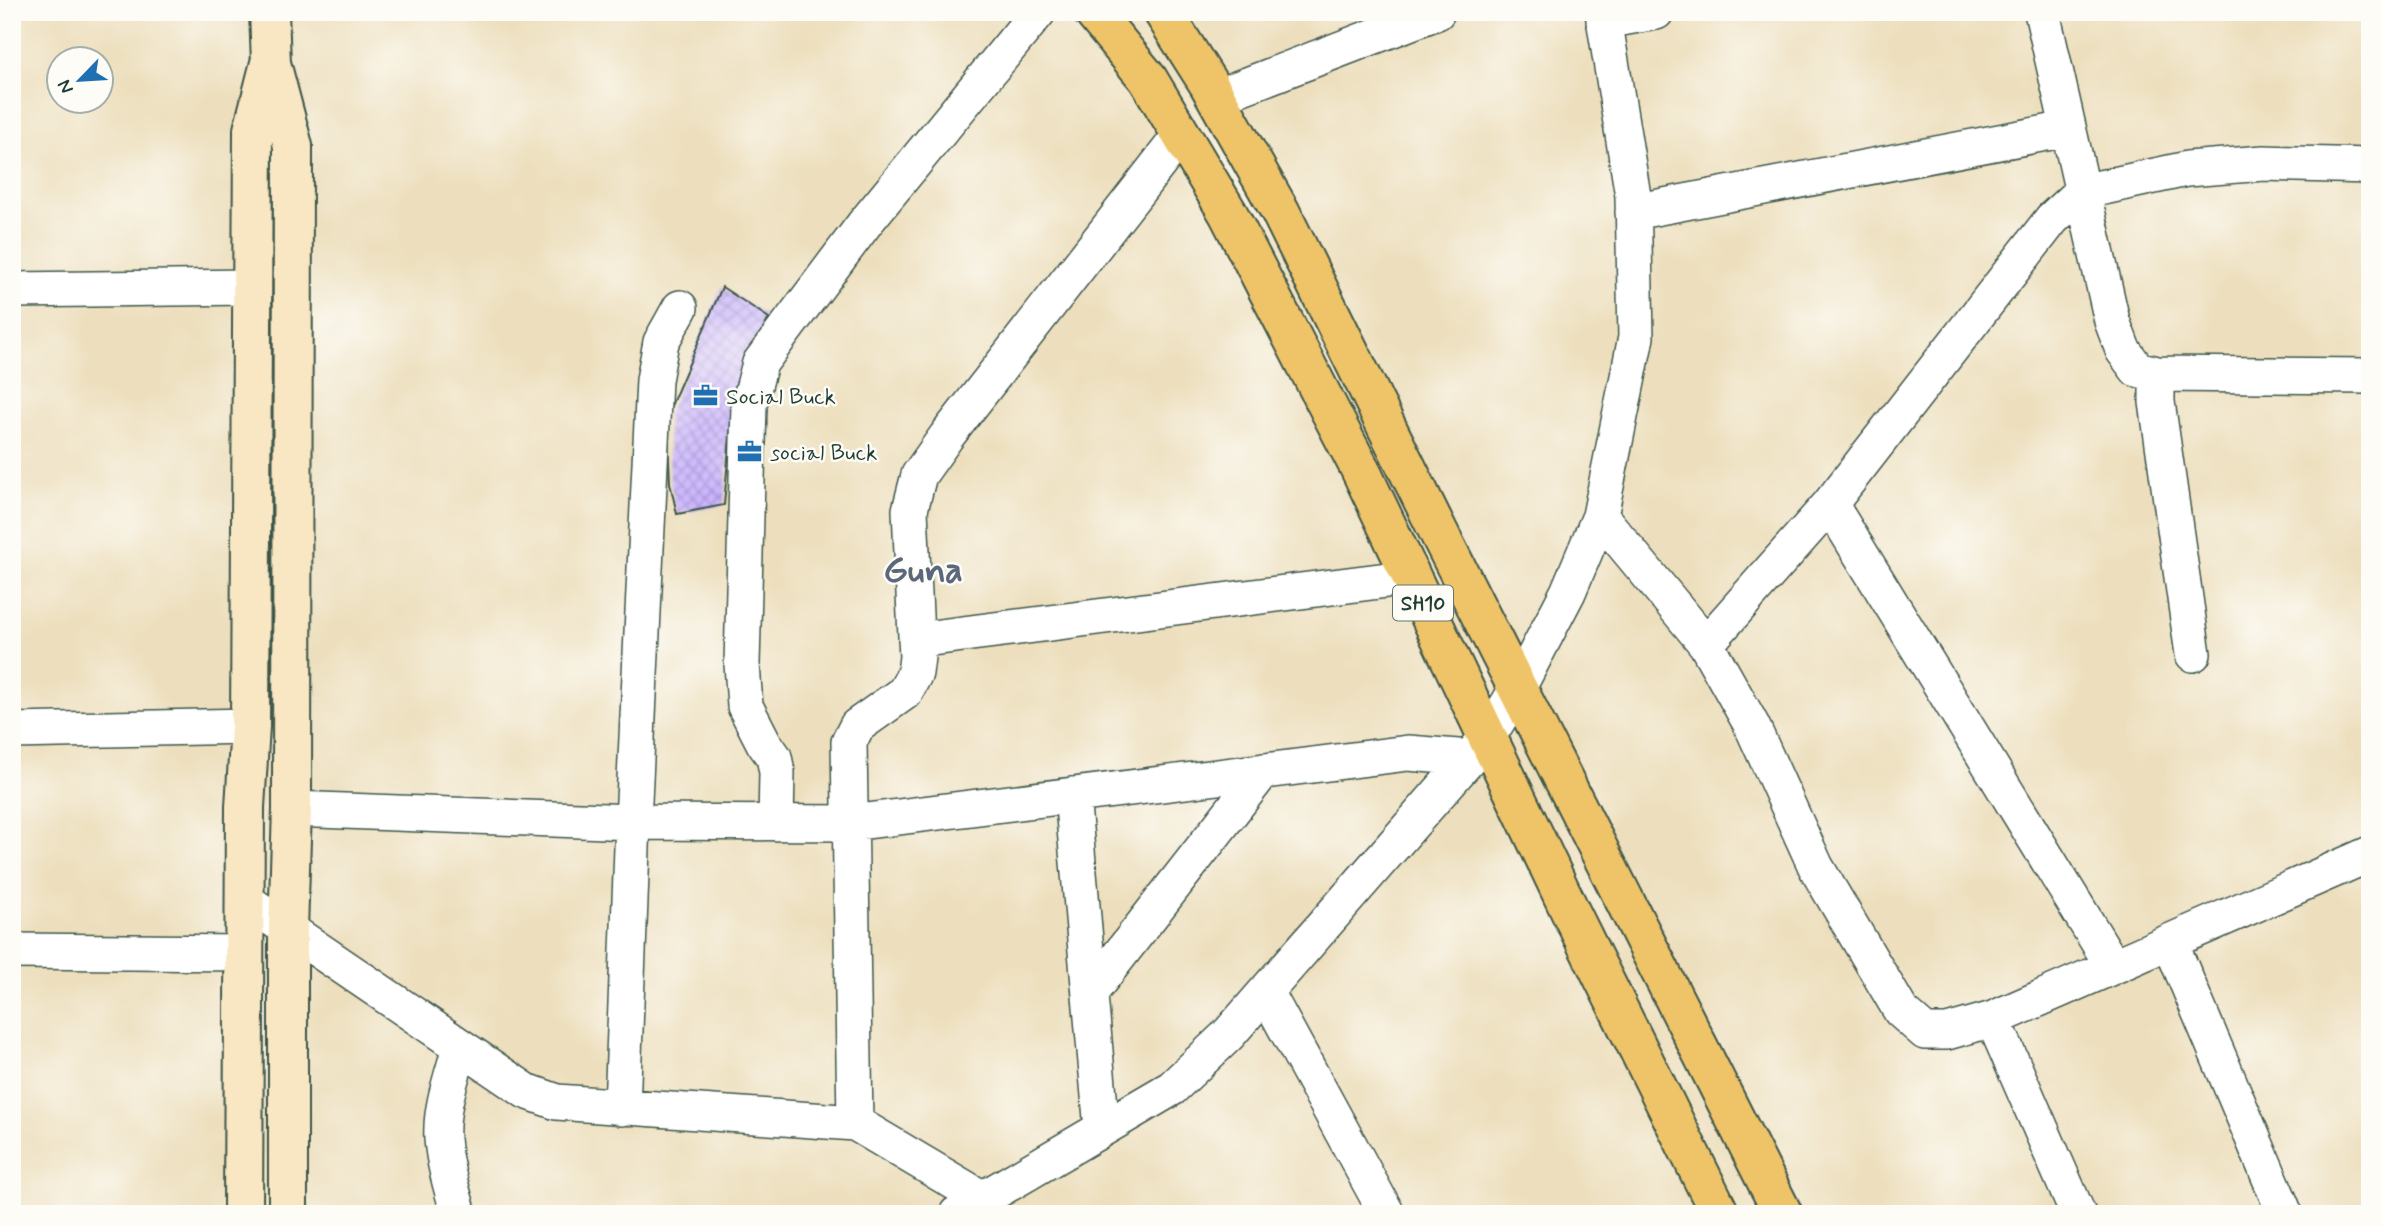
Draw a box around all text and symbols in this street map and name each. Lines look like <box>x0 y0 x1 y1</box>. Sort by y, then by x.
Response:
north arrow <box>46 46 116 116</box>
text: N <box>52 76 80 98</box>
office icon: Social Buck <box>692 382 720 410</box>
place label: Social Buck <box>726 383 836 413</box>
office icon: social Buck <box>736 438 764 466</box>
place label: social Buck <box>770 439 877 469</box>
district label: Guna <box>883 548 963 596</box>
road number: SH10 <box>1393 586 1453 620</box>

